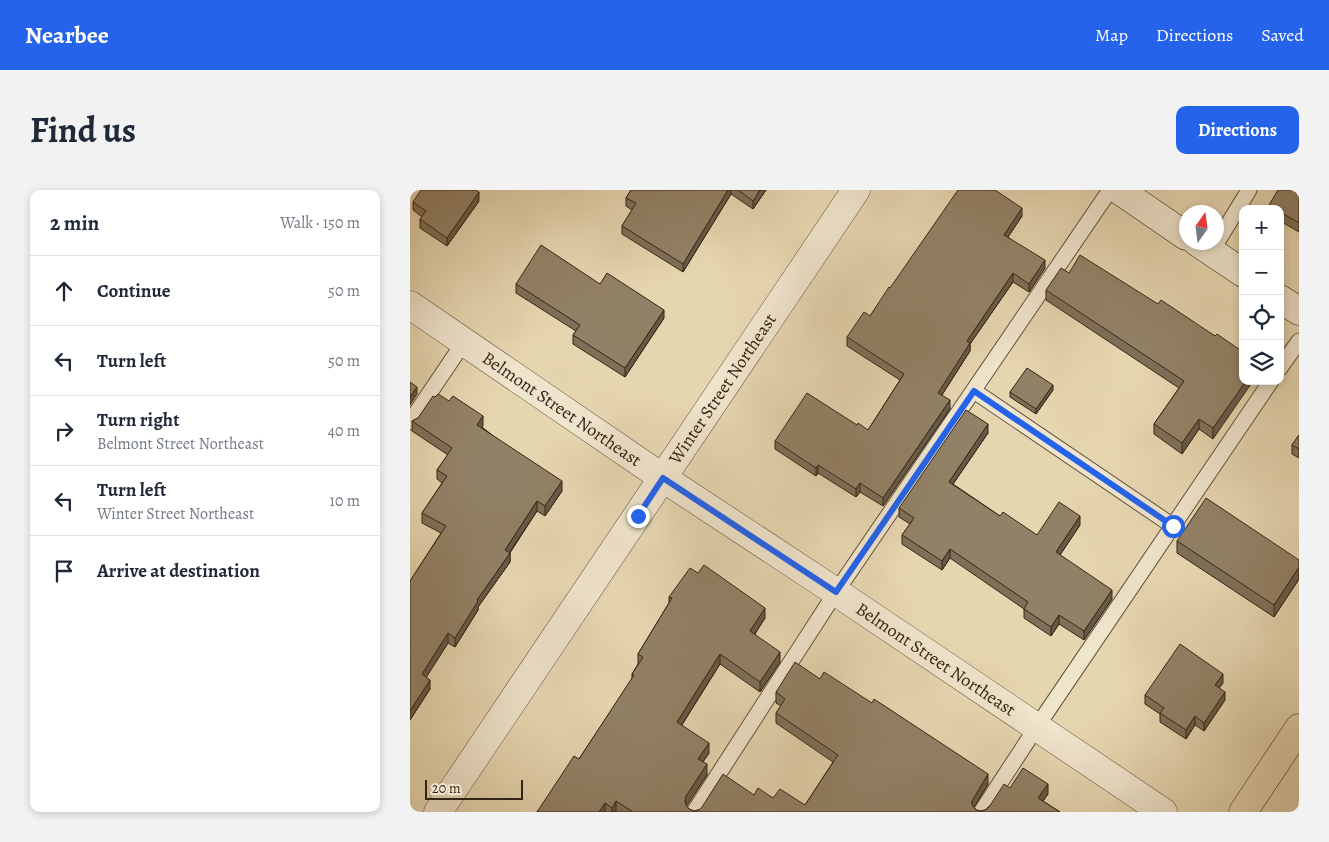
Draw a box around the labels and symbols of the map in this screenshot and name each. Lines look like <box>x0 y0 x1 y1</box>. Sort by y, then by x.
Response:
north arrow <box>1179 205 1224 250</box>
street label: Winter Street Northeast <box>663 308 782 470</box>
street label: Belmont Street Northeast <box>477 346 646 472</box>
route end <box>627 505 650 528</box>
route start <box>1162 515 1185 538</box>
street label: Belmont Street Northeast <box>851 597 1021 722</box>
scale bar <box>425 777 522 800</box>

